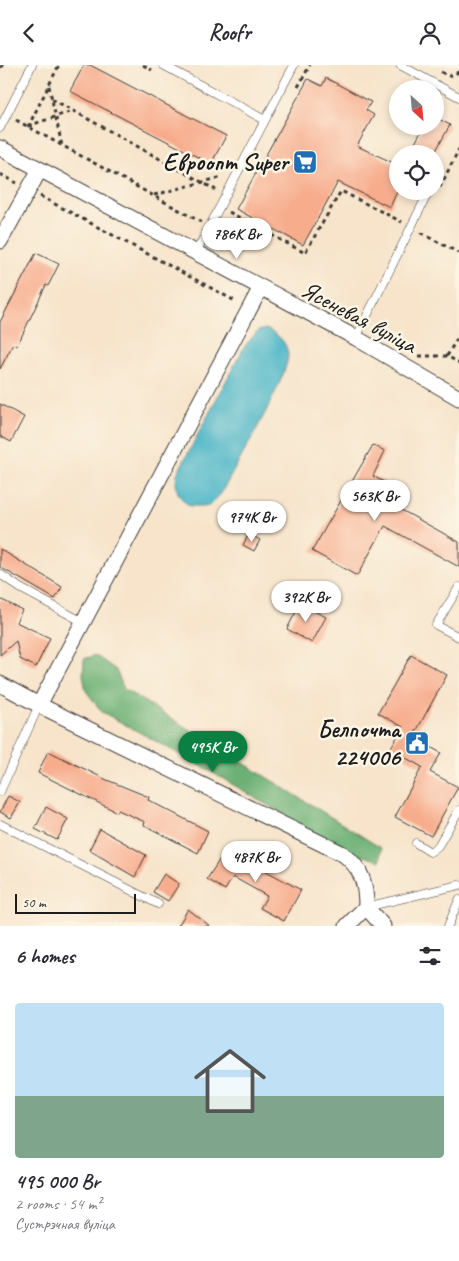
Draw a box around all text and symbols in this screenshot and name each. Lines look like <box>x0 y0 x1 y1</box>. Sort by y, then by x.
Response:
icon: back <box>15 19 43 47</box>
text: Roofr <box>208 19 251 47</box>
icon: person <box>416 19 444 47</box>
north arrow <box>389 80 444 135</box>
map controls <box>389 80 444 200</box>
button: locate <box>389 145 444 200</box>
place label: Евроопт Super <box>163 147 290 177</box>
supermarket icon: Евроопт Super <box>292 149 318 175</box>
pin: 786K Br <box>191 217 283 260</box>
text: 786K Br <box>213 224 261 244</box>
street label: Ясеневая вуліца <box>296 274 423 361</box>
pin: 563K Br <box>329 479 421 522</box>
text: 563K Br <box>351 486 399 506</box>
pin: 974K Br <box>206 501 298 543</box>
text: 974K Br <box>228 507 276 527</box>
pin: 392K Br <box>260 581 352 623</box>
text: 392K Br <box>282 587 330 607</box>
place label: Белпочта 224006 <box>318 714 402 772</box>
public building icon: Белпочта 224006 <box>404 730 430 756</box>
pin: 495K Br <box>167 731 259 773</box>
text: 495K Br <box>189 737 237 757</box>
pin: 487K Br <box>210 841 302 883</box>
text: 487K Br <box>232 847 280 867</box>
scale bar <box>15 891 136 914</box>
text: 50 m <box>22 894 46 911</box>
icon: filters <box>416 942 444 970</box>
text: 6 homes <box>15 943 75 969</box>
icon: home <box>185 1036 275 1126</box>
text: 495 000 Br <box>15 1168 100 1194</box>
text: 2 rooms · 54 m² <box>15 1194 101 1214</box>
text: Сустрэчная вуліца <box>15 1214 115 1234</box>

